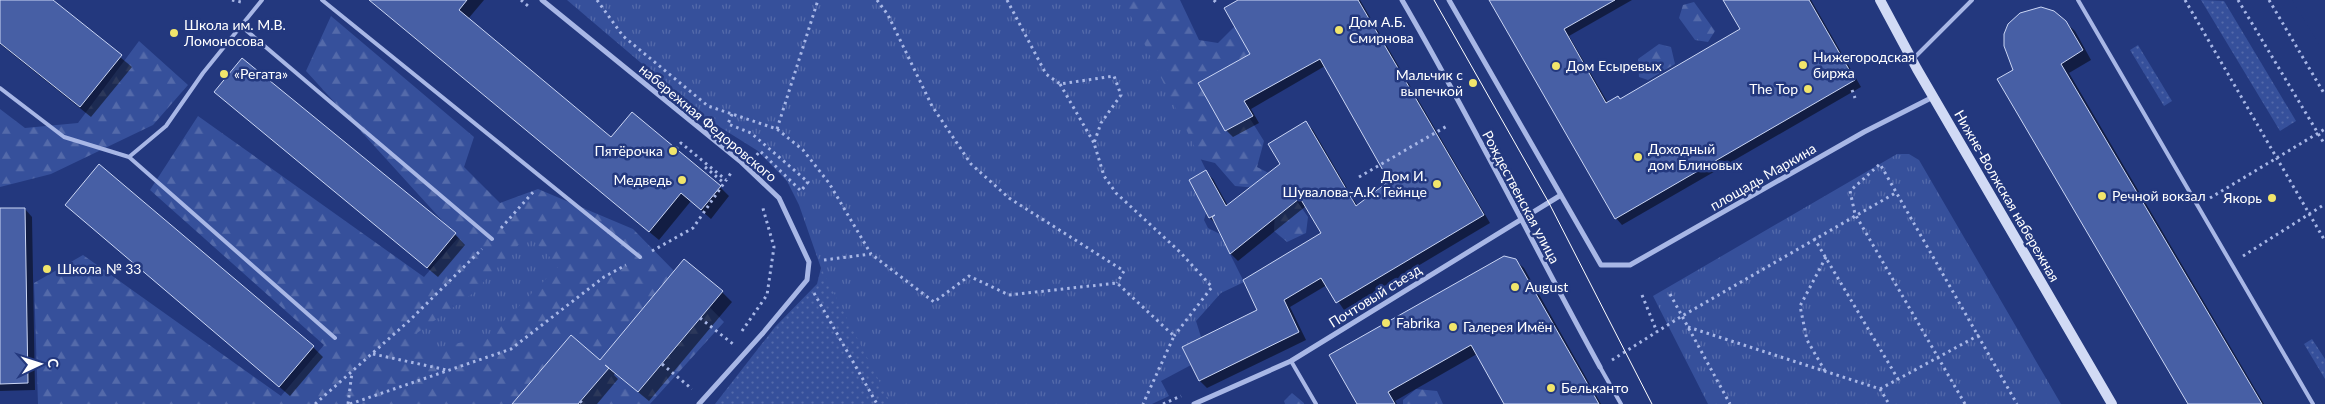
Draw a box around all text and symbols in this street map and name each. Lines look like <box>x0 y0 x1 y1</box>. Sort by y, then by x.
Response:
place label: Дом А.Б. Смирнова <box>1349 13 1414 46</box>
place label: Школа им. М.В. Ломоносова <box>183 16 286 49</box>
marker: Дом А.Б. Смирнова <box>1333 24 1345 36</box>
marker: Школа им. М.В. Ломоносова <box>168 27 180 39</box>
place label: Нижегородская биржа <box>1813 48 1915 81</box>
place label: Дом Есыревых <box>1566 57 1662 74</box>
marker: Нижегородская биржа <box>1797 59 1809 71</box>
street label: набережная Федоровского <box>636 60 781 185</box>
marker: Дом Есыревых <box>1550 60 1562 72</box>
place label: «Регата» <box>234 65 288 82</box>
place label: Мальчик с выпечкой <box>1396 66 1463 99</box>
marker: «Регата» <box>218 68 230 80</box>
marker: Мальчик с выпечкой <box>1467 77 1479 89</box>
place label: The Top <box>1749 80 1798 97</box>
marker: The Top <box>1802 83 1814 95</box>
street label: Нижне-Волжская набережная <box>1951 107 2064 285</box>
street label: Рождественская улица <box>1479 127 1564 266</box>
street label: площадь Маркина <box>1707 139 1819 214</box>
place label: Доходный дом Блиновых <box>1648 140 1743 173</box>
place label: Пятёрочка <box>595 142 663 159</box>
marker: Пятёрочка <box>667 145 679 157</box>
marker: Доходный дом Блиновых <box>1632 151 1644 163</box>
place label: Дом И. Шувалова-А.К. Гейнце <box>1283 167 1427 200</box>
place label: Медведь <box>614 171 672 188</box>
marker: Медведь <box>676 174 688 186</box>
marker: Дом И. Шувалова-А.К. Гейнце <box>1431 178 1443 190</box>
place label: Речной вокзал <box>2112 187 2206 204</box>
place label: Якорь <box>2222 189 2262 206</box>
marker: Речной вокзал <box>2096 190 2108 202</box>
marker: Якорь <box>2266 192 2278 204</box>
place label: Школа № 33 <box>57 260 141 277</box>
street label: Почтовый съезд <box>1325 260 1424 331</box>
marker: Школа № 33 <box>41 263 53 275</box>
place label: August <box>1525 278 1568 295</box>
marker: August <box>1509 281 1521 293</box>
place label: Fabrika <box>1396 314 1440 331</box>
marker: Fabrika <box>1380 317 1392 329</box>
place label: Галерея Имён <box>1463 318 1552 335</box>
marker: Галерея Имён <box>1447 321 1459 333</box>
north arrow <box>15 339 65 389</box>
text: С <box>45 358 62 369</box>
place label: Бельканто <box>1561 379 1629 396</box>
marker: Бельканто <box>1545 382 1557 394</box>

